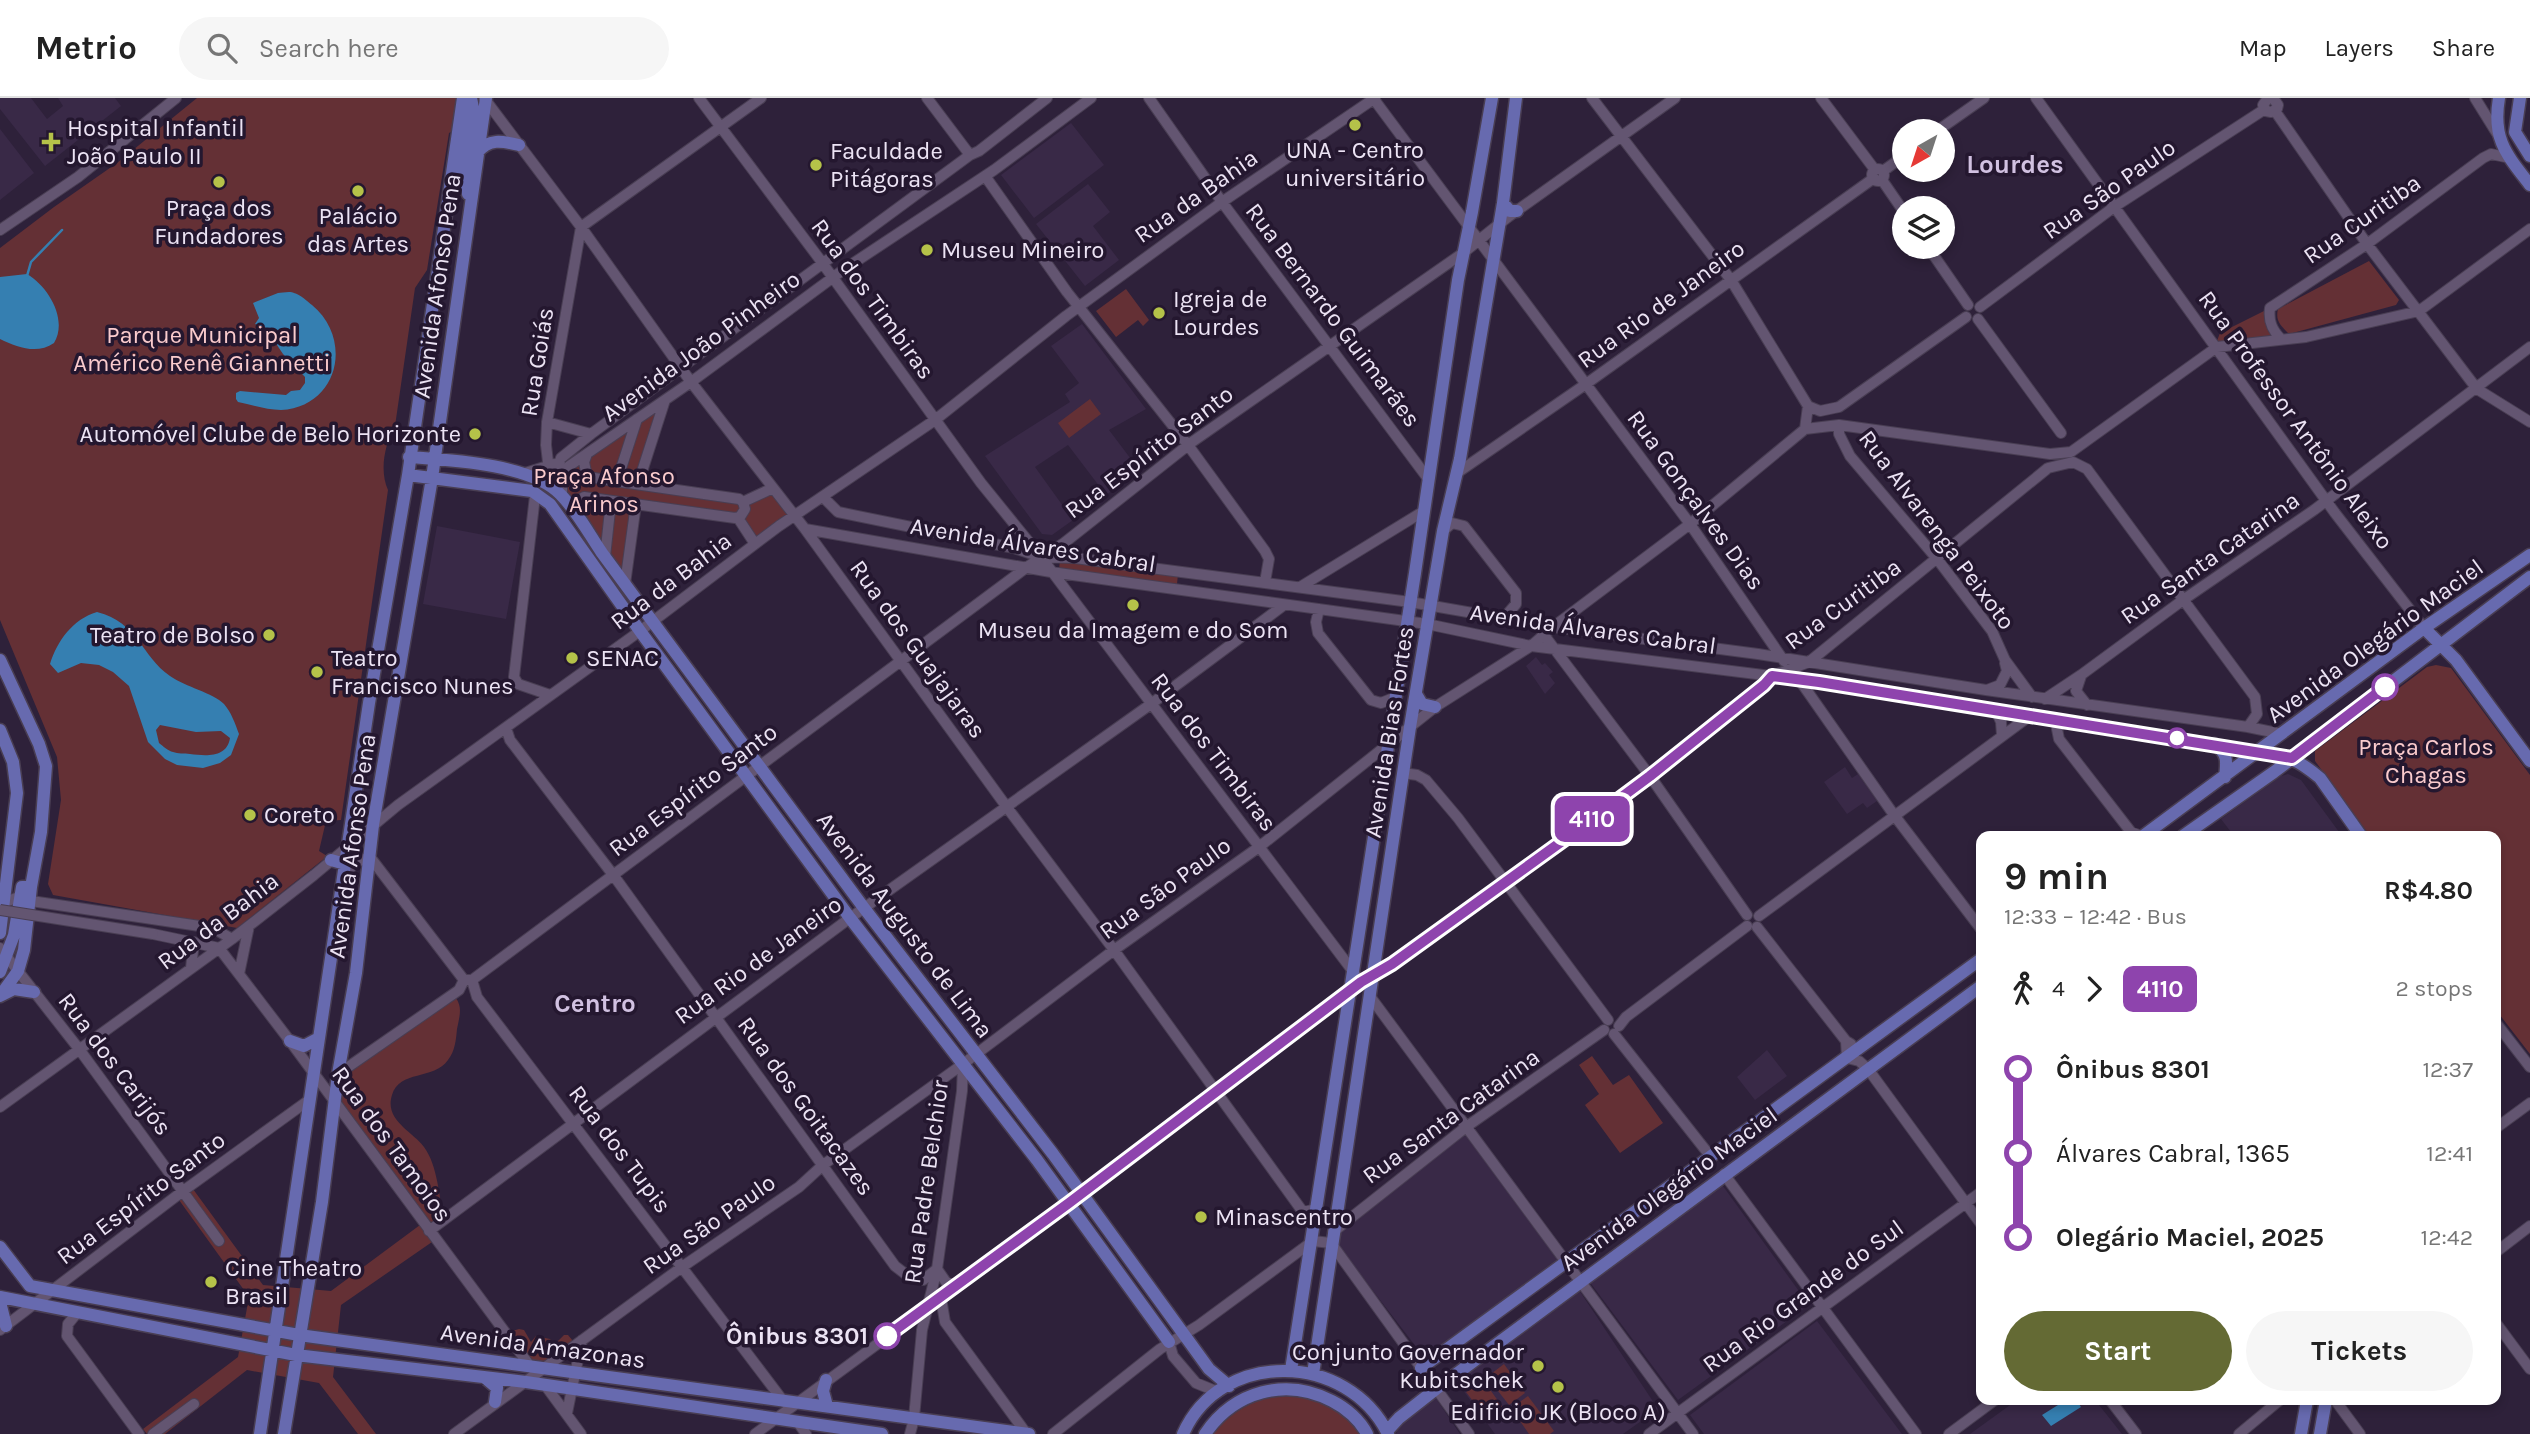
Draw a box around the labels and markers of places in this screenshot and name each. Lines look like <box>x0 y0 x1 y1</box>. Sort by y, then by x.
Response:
place label: Hospital Infantil João Paulo II <box>67 114 245 170</box>
marker: UNA - Centro universitário <box>1347 117 1363 133</box>
marker: Hospital Infantil João Paulo II <box>41 132 61 152</box>
place label: UNA - Centro universitário <box>1285 136 1425 192</box>
place label: Faculdade Pitágoras <box>830 137 943 193</box>
marker: Faculdade Pitágoras <box>808 157 824 173</box>
marker: Praça dos Fundadores <box>211 174 227 190</box>
marker: Palácio das Artes <box>350 183 366 199</box>
place label: Praça dos Fundadores <box>154 194 284 250</box>
place label: Palácio das Artes <box>307 202 409 258</box>
place label: Museu Mineiro <box>941 236 1104 264</box>
marker: Museu Mineiro <box>919 242 935 258</box>
place label: Igreja de Lourdes <box>1173 285 1267 341</box>
marker: Igreja de Lourdes <box>1151 305 1167 321</box>
place label: Automóvel Clube de Belo Horizonte <box>80 420 461 448</box>
marker: Automóvel Clube de Belo Horizonte <box>467 426 483 442</box>
marker: Museu da Imagem e do Som <box>1125 597 1141 613</box>
place label: Museu da Imagem e do Som <box>978 616 1288 644</box>
place label: Teatro de Bolso <box>90 621 255 649</box>
marker: Teatro de Bolso <box>261 627 277 643</box>
place label: Teatro Francisco Nunes <box>331 644 514 700</box>
place label: SENAC <box>586 644 659 672</box>
marker: SENAC <box>564 650 580 666</box>
marker: Teatro Francisco Nunes <box>309 664 325 680</box>
unlabelled marker <box>2372 674 2398 700</box>
unlabelled marker <box>2167 728 2187 748</box>
place label: Coreto <box>264 801 335 829</box>
marker: Coreto <box>242 807 258 823</box>
place label: Minascentro <box>1215 1203 1353 1231</box>
marker: Minascentro <box>1193 1209 1209 1225</box>
place label: Cine Theatro Brasil <box>225 1254 362 1310</box>
marker: Cine Theatro Brasil <box>203 1274 219 1290</box>
place label: Ônibus 8301 <box>726 1321 868 1350</box>
marker: Ônibus 8301 <box>874 1323 900 1349</box>
place label: Conjunto Governador Kubitschek <box>1292 1338 1524 1394</box>
marker: Conjunto Governador Kubitschek <box>1530 1358 1546 1374</box>
marker: Edificio JK (Bloco A) <box>1550 1379 1566 1395</box>
place label: Edificio JK (Bloco A) <box>1450 1398 1666 1426</box>

